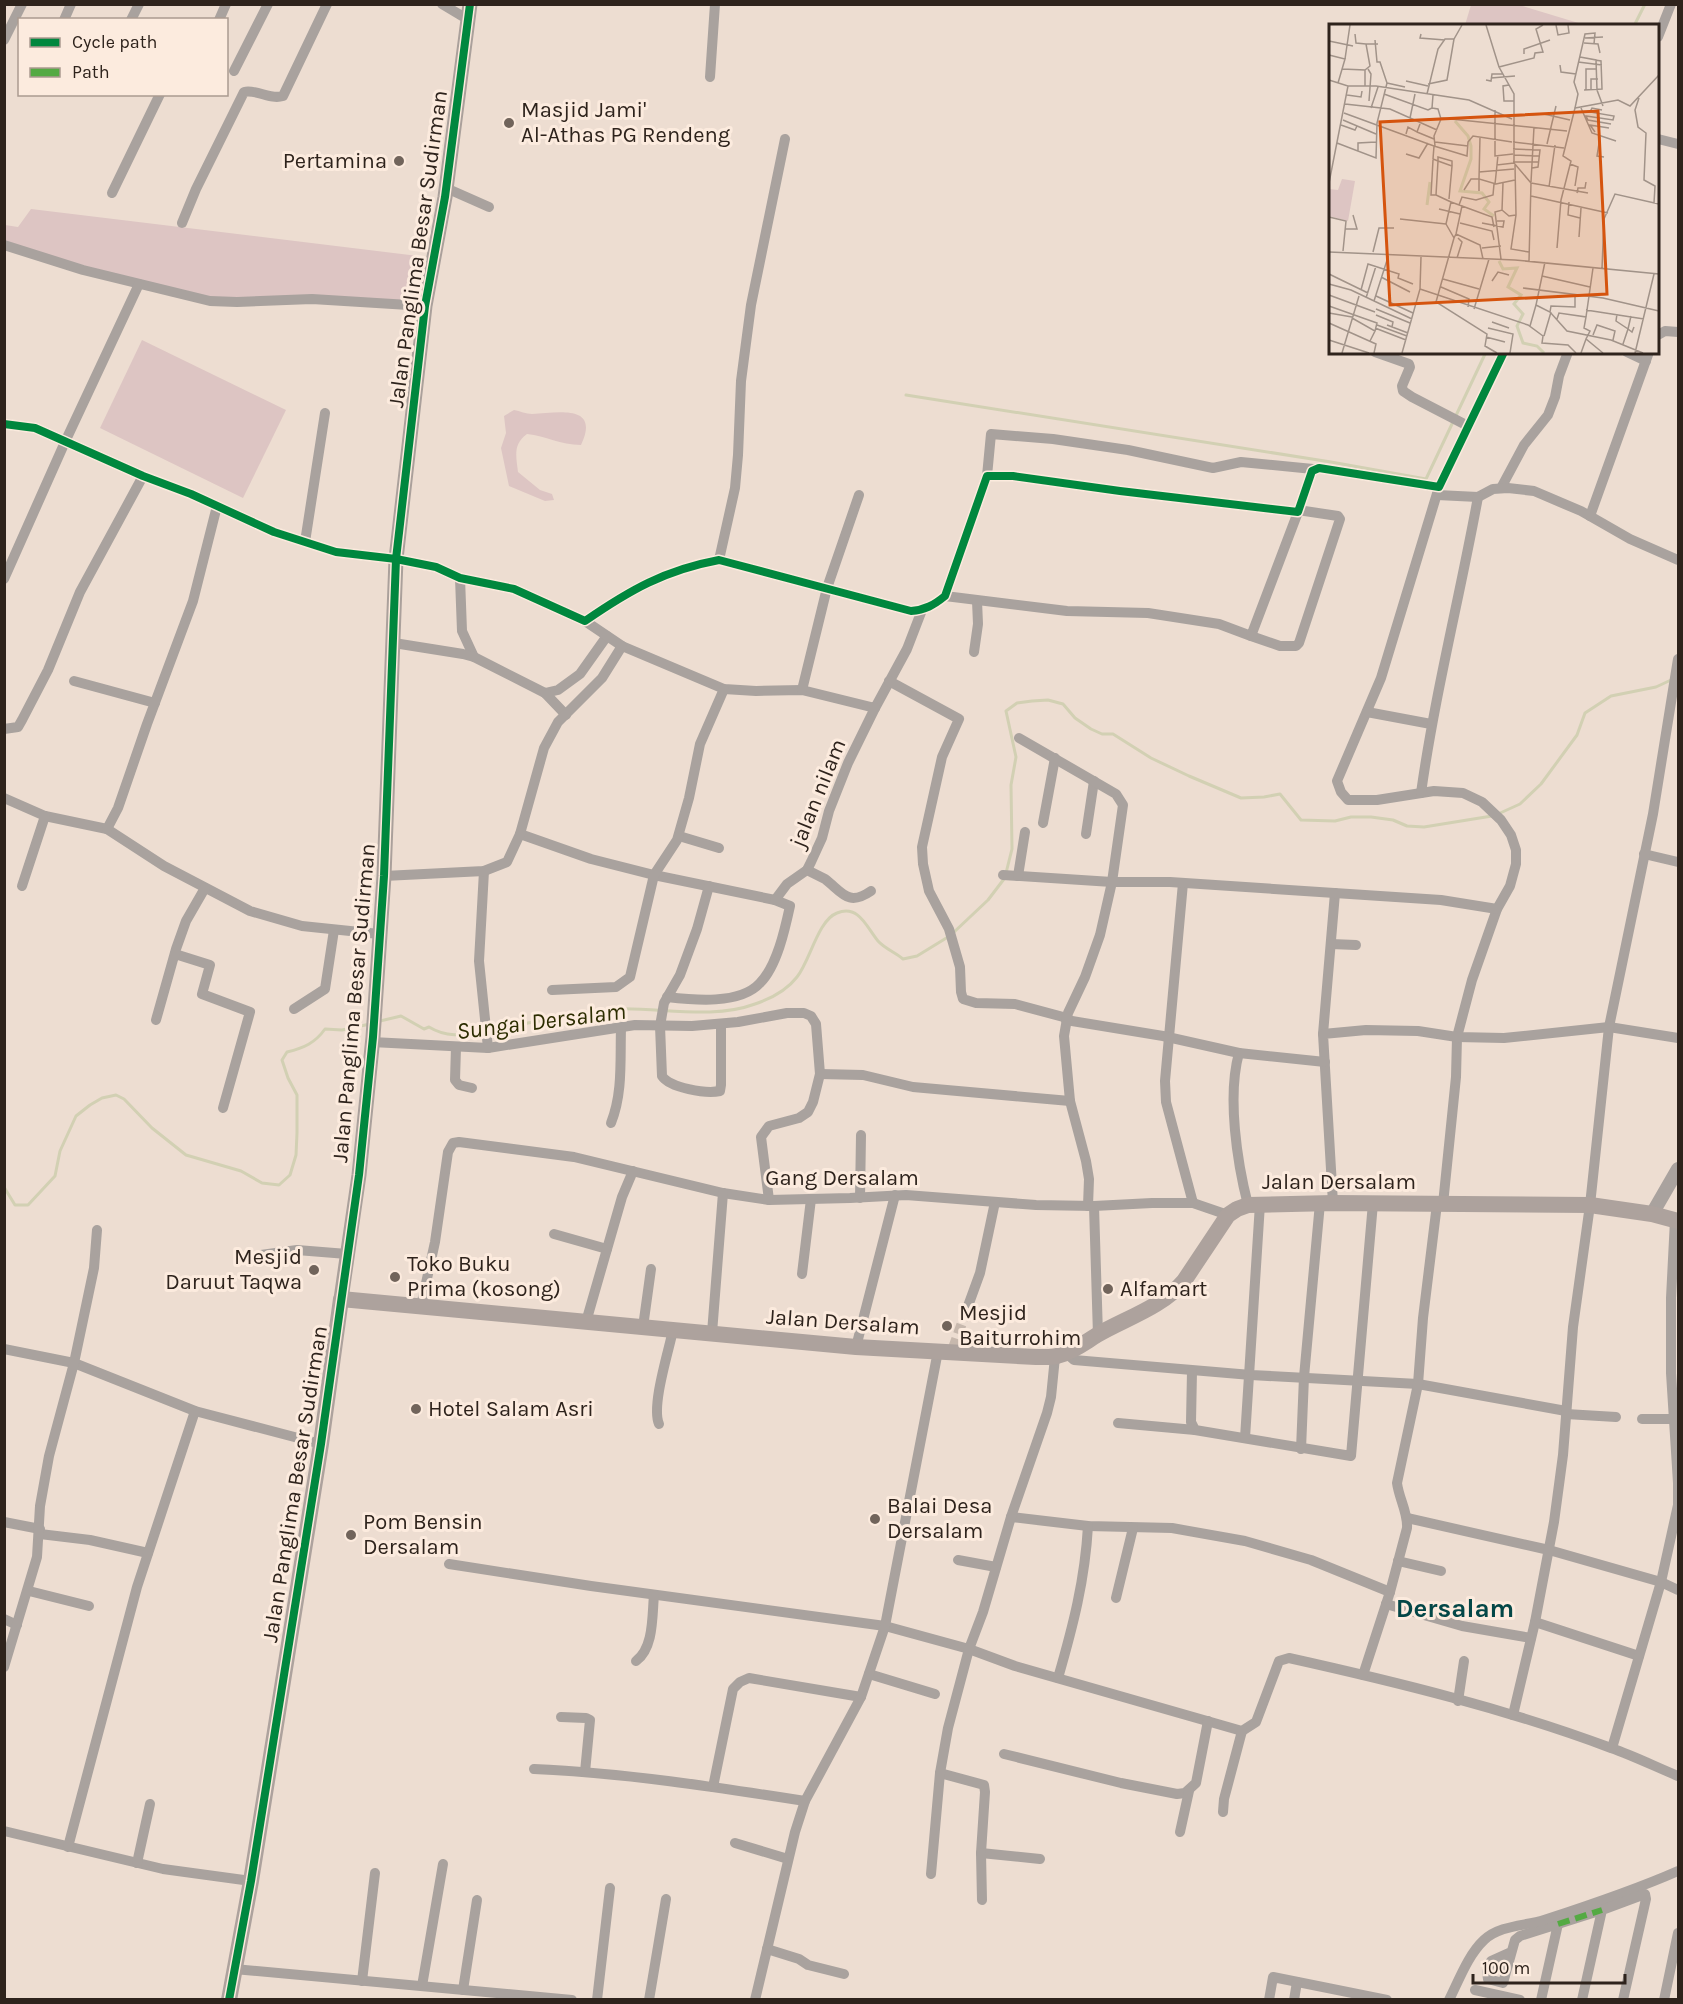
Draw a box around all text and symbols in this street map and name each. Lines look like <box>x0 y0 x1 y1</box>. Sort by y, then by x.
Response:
legend <box>18 18 228 96</box>
inset map <box>1329 24 1659 354</box>
text: Cycle path <box>72 31 157 53</box>
text: Path <box>72 61 110 83</box>
street label: Jalan Panglima Besar Sudirman <box>383 89 453 409</box>
place label: Masjid Jami' Al-Athas PG Rendeng <box>521 97 731 148</box>
marker: Masjid Jami' Al-Athas PG Rendeng <box>502 116 516 130</box>
place label: Pertamina <box>283 148 387 174</box>
marker: Pertamina <box>392 154 406 168</box>
street label: jalan nilam <box>784 735 851 853</box>
street label: Jalan Panglima Besar Sudirman <box>327 842 381 1164</box>
water label: Sungai Dersalam <box>455 997 627 1045</box>
street label: Gang Dersalam <box>765 1165 919 1191</box>
street label: Jalan Dersalam <box>1262 1169 1416 1195</box>
place label: Mesjid Daruut Taqwa <box>165 1244 302 1295</box>
place label: Toko Buku Prima (kosong) <box>407 1251 561 1302</box>
marker: Mesjid Daruut Taqwa <box>307 1263 321 1277</box>
marker: Toko Buku Prima (kosong) <box>388 1270 402 1284</box>
place label: Alfamart <box>1120 1276 1207 1302</box>
marker: Alfamart <box>1101 1282 1115 1296</box>
place label: Mesjid Baiturrohim <box>959 1300 1081 1351</box>
street label: Jalan Dersalam <box>765 1304 921 1340</box>
marker: Mesjid Baiturrohim <box>940 1319 954 1333</box>
street label: Jalan Panglima Besar Sudirman <box>257 1324 333 1644</box>
place label: Hotel Salam Asri <box>428 1396 594 1422</box>
marker: Hotel Salam Asri <box>409 1402 423 1416</box>
place label: Balai Desa Dersalam <box>887 1493 992 1544</box>
place label: Pom Bensin Dersalam <box>363 1509 483 1560</box>
marker: Balai Desa Dersalam <box>868 1512 882 1526</box>
marker: Pom Bensin Dersalam <box>344 1528 358 1542</box>
district label: Dersalam <box>1396 1593 1514 1624</box>
scale bar <box>1473 1947 1624 1985</box>
text: 100 m <box>1482 1957 1530 1979</box>

